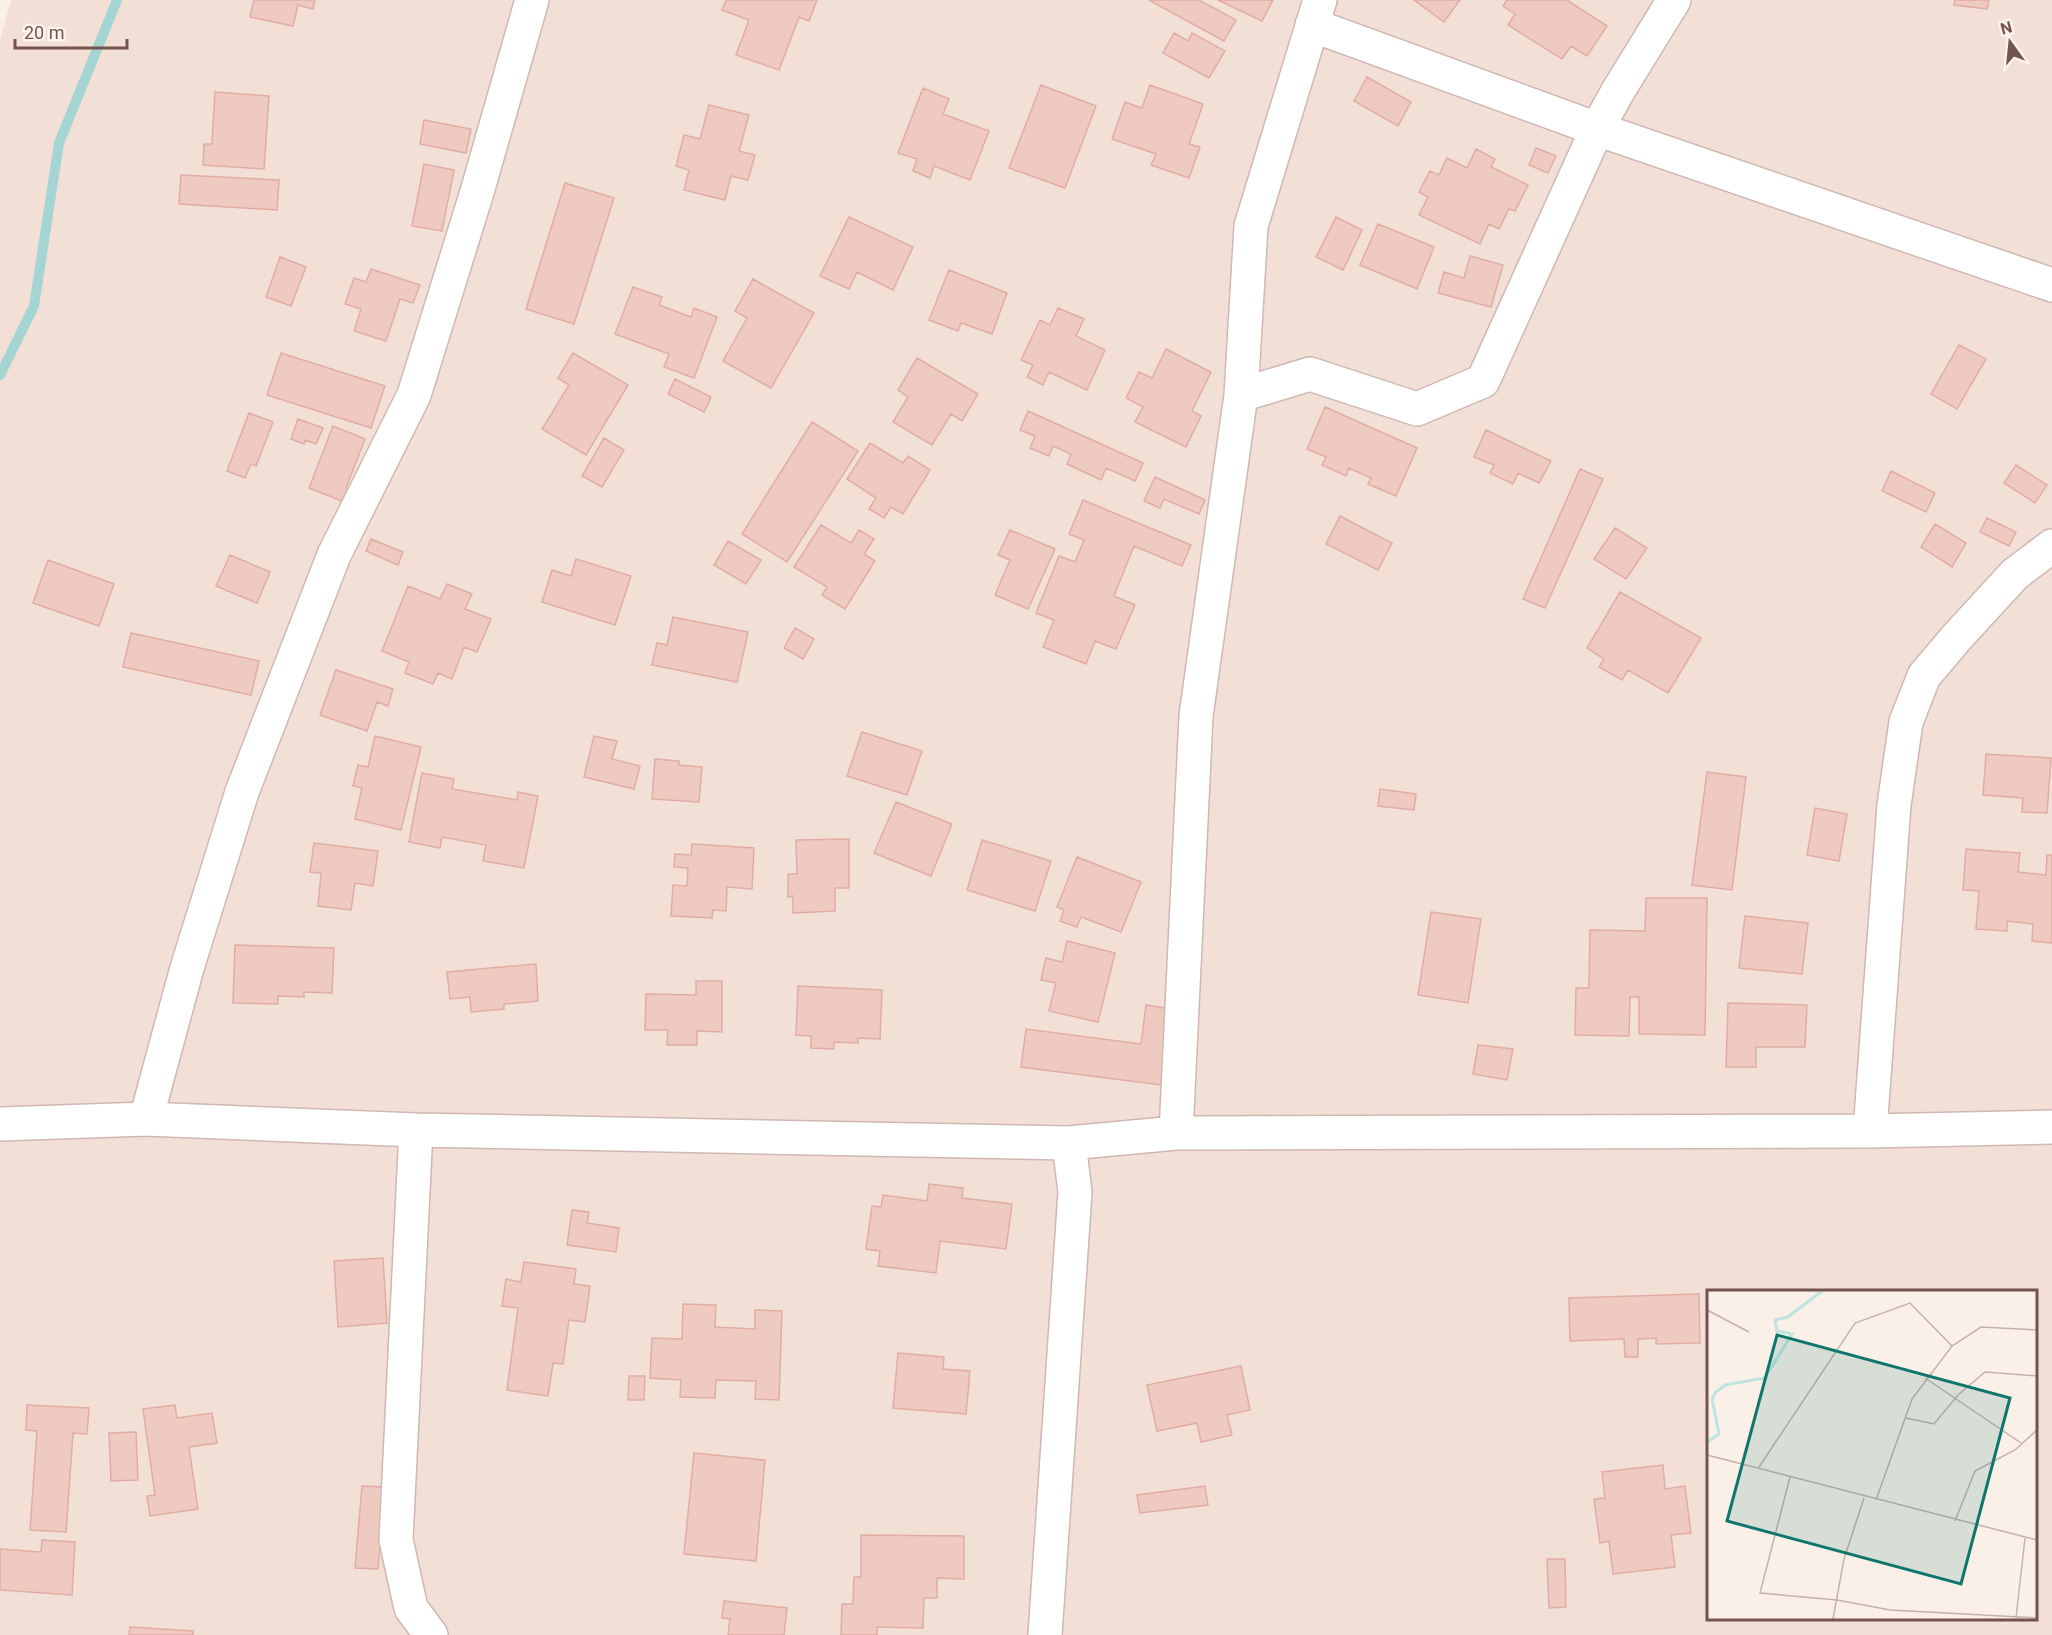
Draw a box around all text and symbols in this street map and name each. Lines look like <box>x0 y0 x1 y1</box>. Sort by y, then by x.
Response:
scale bar <box>15 12 128 50</box>
north arrow <box>1980 12 2040 72</box>
text: N <box>1998 17 2014 39</box>
text: 20 m <box>24 22 64 43</box>
inset map <box>1707 1290 2037 1620</box>

